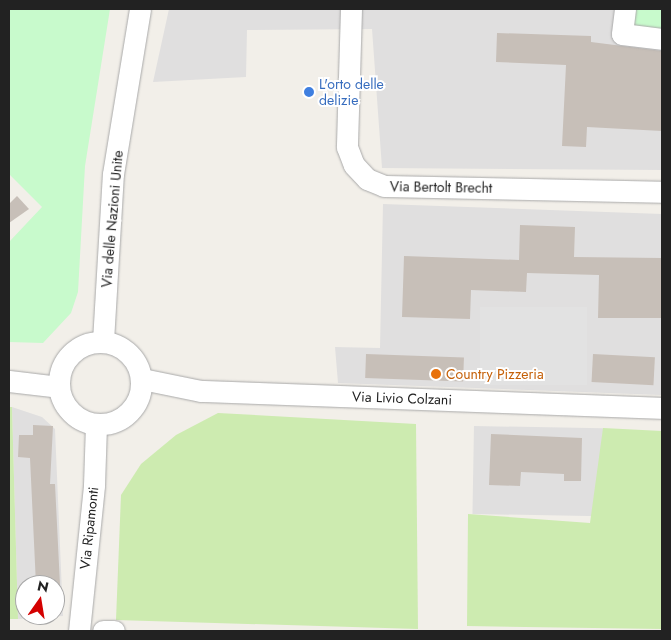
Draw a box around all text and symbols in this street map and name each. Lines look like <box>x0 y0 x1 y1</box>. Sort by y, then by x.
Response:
place label: L'orto delle delizie <box>319 76 384 108</box>
marker: L'orto delle delizie <box>303 86 315 98</box>
street label: Via delle Nazioni Unite <box>98 150 126 288</box>
street label: Via Bertolt Brecht <box>390 178 492 196</box>
place label: Country Pizzeria <box>446 366 544 382</box>
marker: Country Pizzeria <box>430 368 442 380</box>
street label: Via Livio Colzani <box>352 388 452 408</box>
street label: Via Ripamonti <box>76 486 102 570</box>
north arrow <box>15 575 65 625</box>
text: N <box>35 575 51 597</box>

